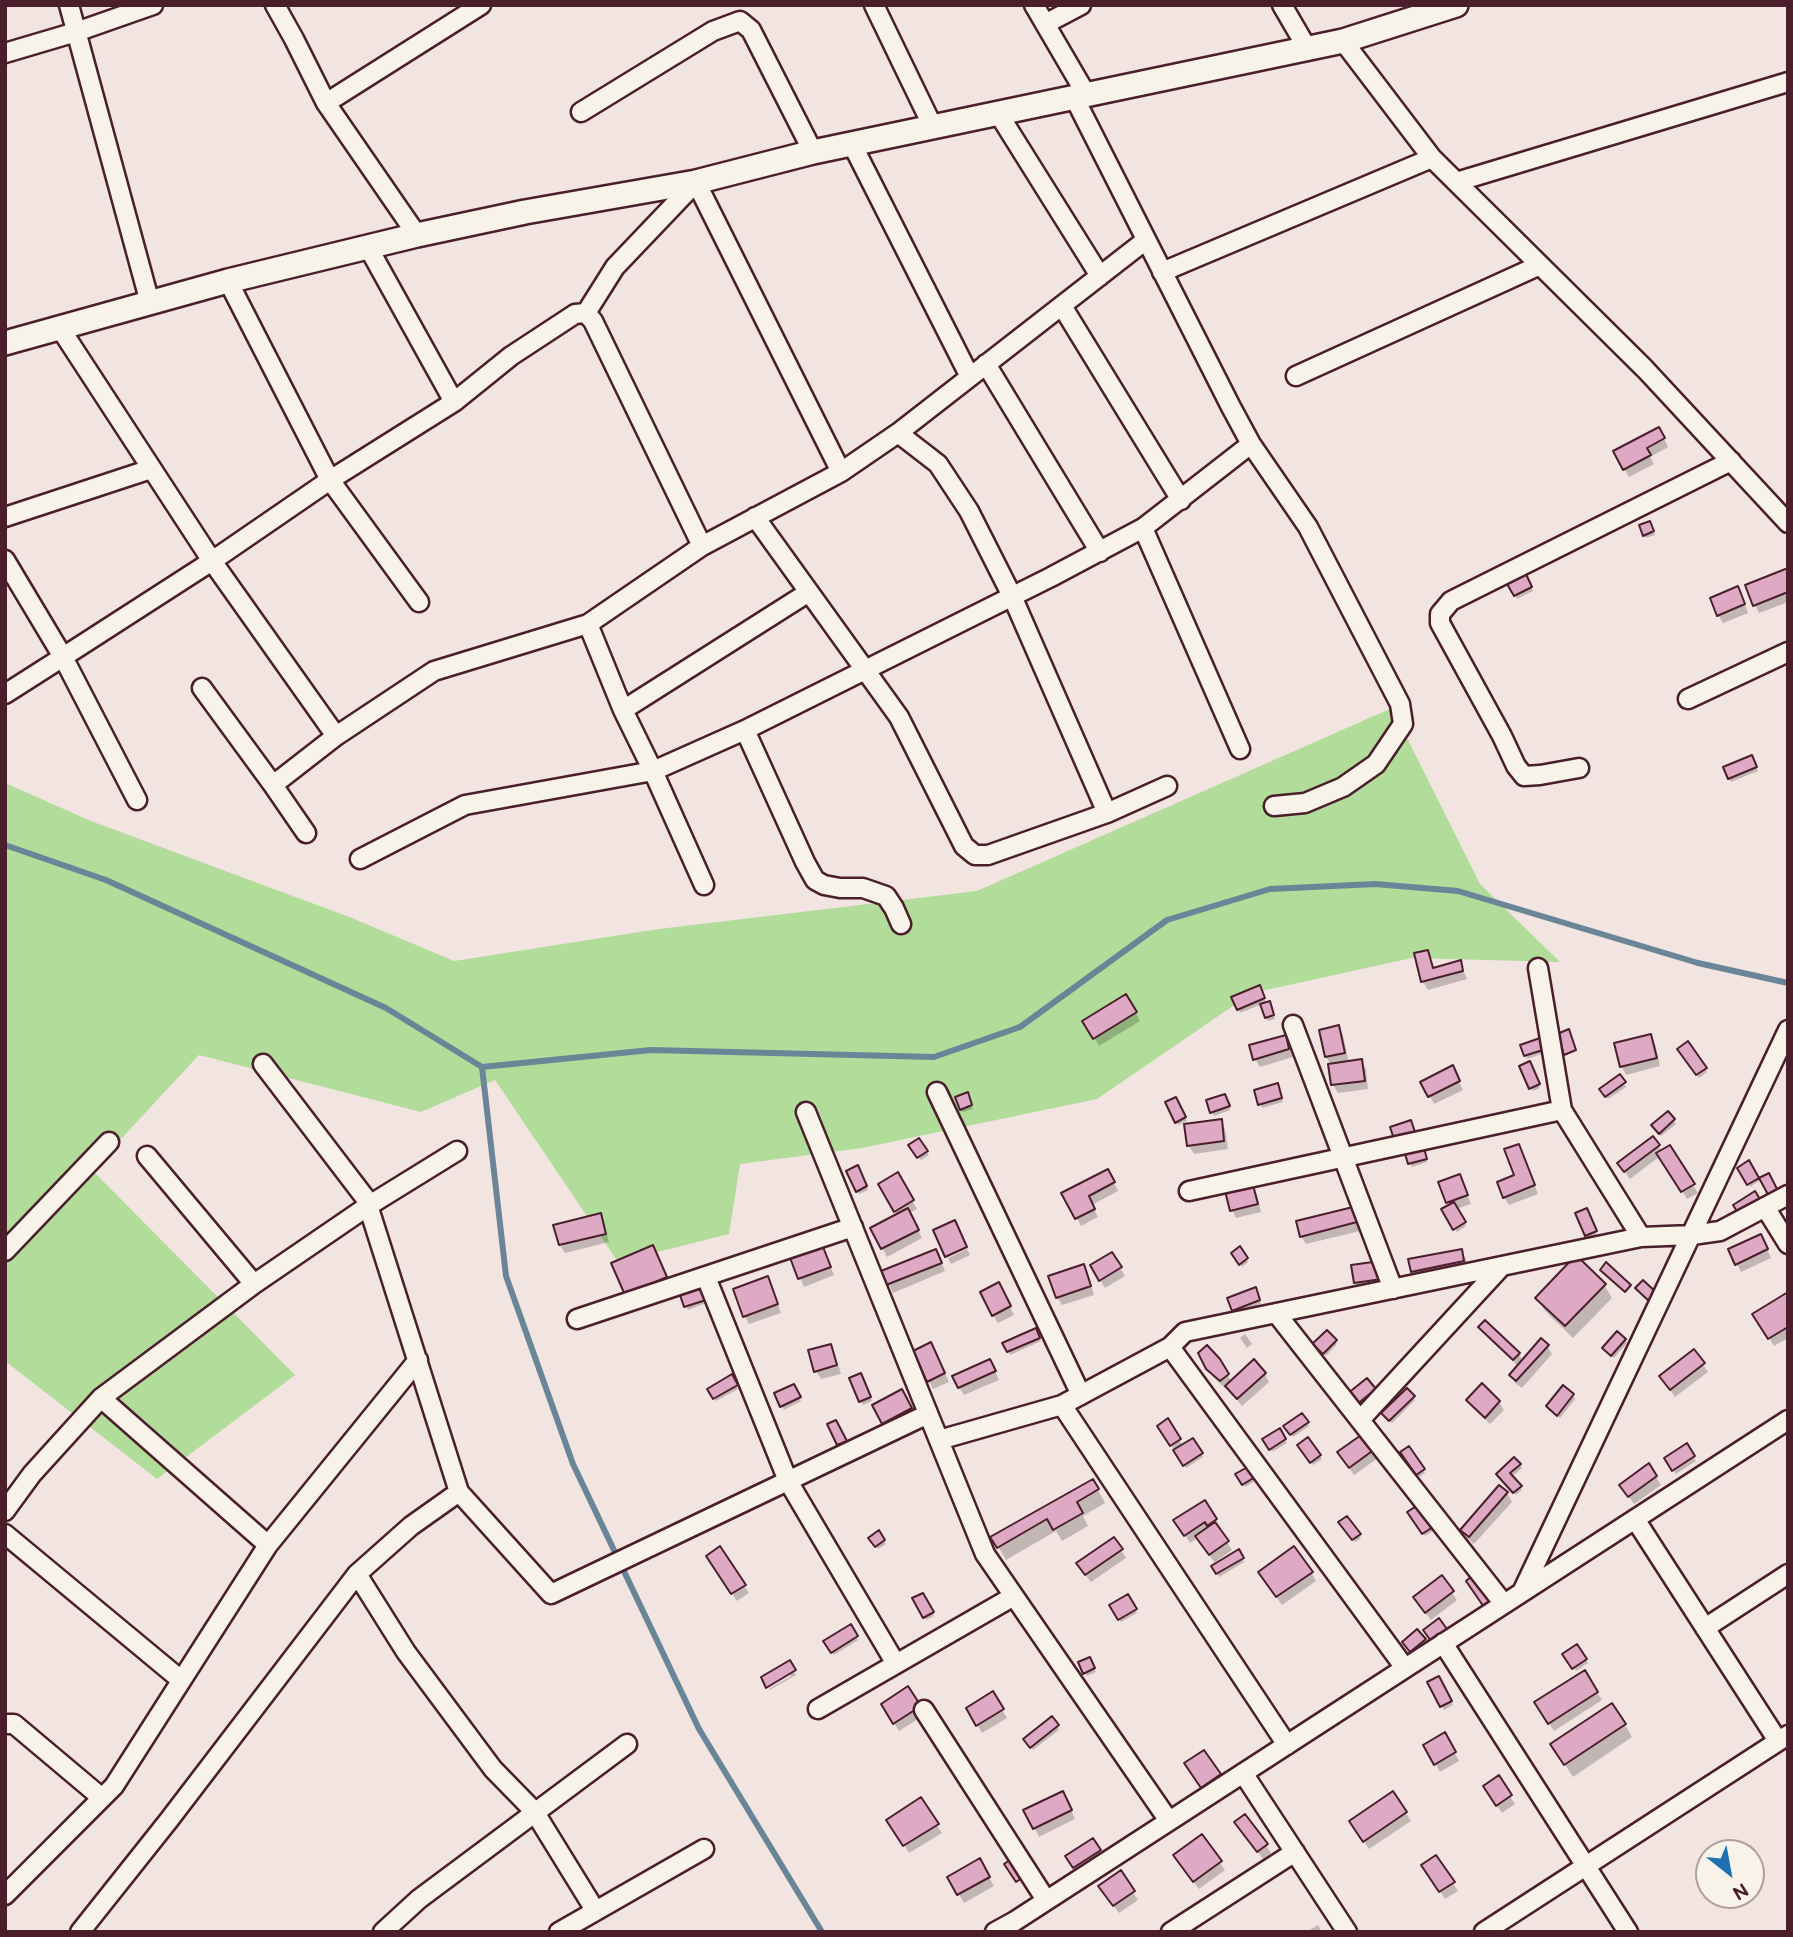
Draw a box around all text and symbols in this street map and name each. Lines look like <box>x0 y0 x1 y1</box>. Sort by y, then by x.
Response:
north arrow <box>1695 1839 1765 1909</box>
text: N <box>1728 1877 1752 1904</box>

